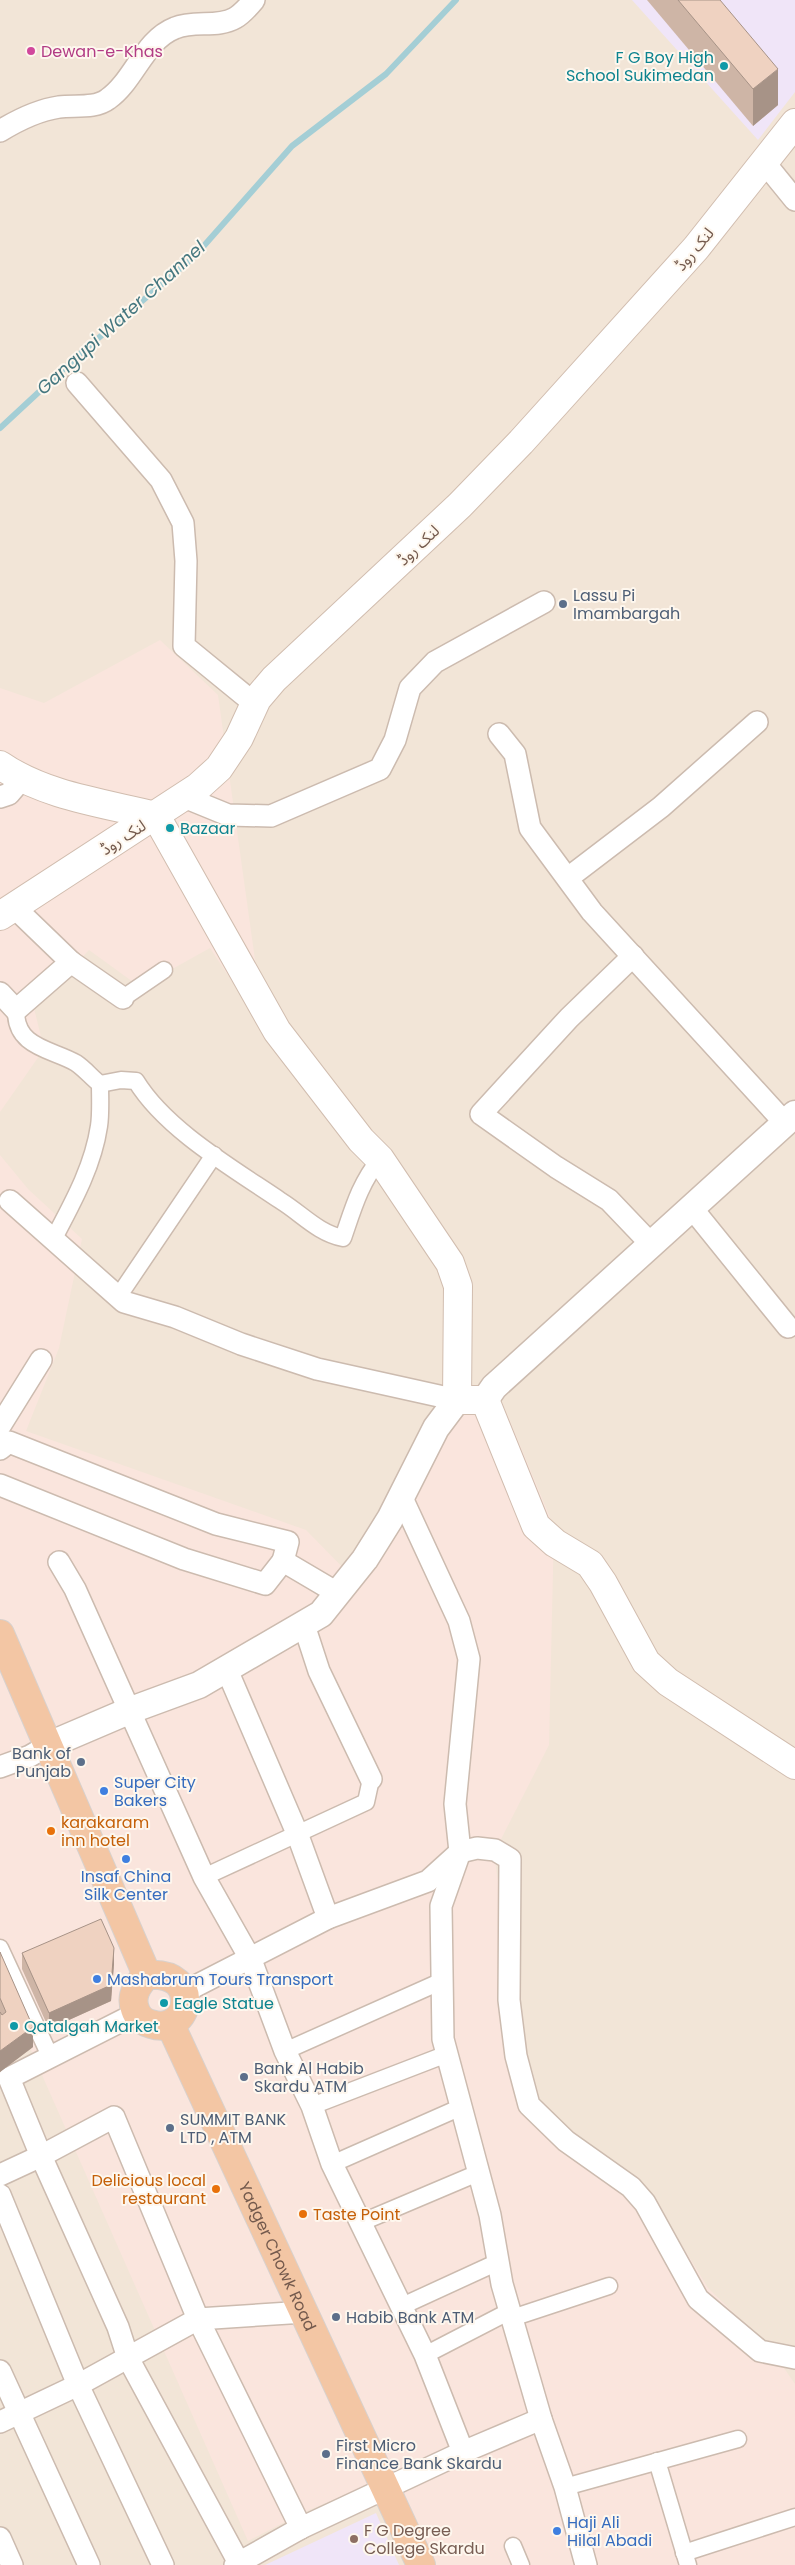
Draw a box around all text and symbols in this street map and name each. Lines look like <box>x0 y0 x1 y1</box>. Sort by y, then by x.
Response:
place label: Dewan-e-Khas <box>41 40 163 63</box>
marker: Dewan-e-Khas <box>25 45 37 57</box>
place label: F G Boy High School Sukimedan <box>566 46 714 87</box>
marker: F G Boy High School Sukimedan <box>718 60 730 72</box>
street label: لنک روڈ <box>669 223 719 276</box>
water label: Gangupi Water Channel <box>31 235 211 400</box>
street label: لنک روڈ <box>392 520 445 571</box>
place label: Lassu Pi Imambargah <box>573 584 680 625</box>
marker: Lassu Pi Imambargah <box>557 598 569 610</box>
street label: لنک روڈ <box>96 814 151 861</box>
place label: Bazaar <box>180 817 236 840</box>
marker: Bazaar <box>164 822 176 834</box>
place label: Bank of Punjab <box>12 1742 71 1783</box>
marker: Bank of Punjab <box>75 1756 87 1768</box>
place label: Super City Bakers <box>114 1771 196 1812</box>
marker: Super City Bakers <box>98 1785 110 1797</box>
place label: karakaram inn hotel <box>61 1811 149 1852</box>
marker: karakaram inn hotel <box>45 1825 57 1837</box>
marker: Insaf China Silk Center <box>120 1853 132 1865</box>
place label: Insaf China Silk Center <box>81 1865 171 1906</box>
place label: Mashabrum Tours Transport <box>107 1968 334 1991</box>
marker: Mashabrum Tours Transport <box>91 1973 103 1985</box>
place label: Eagle Statue <box>174 1992 274 2015</box>
marker: Eagle Statue <box>158 1997 170 2009</box>
place label: Qatalgah Market <box>24 2015 159 2038</box>
marker: Qatalgah Market <box>8 2020 20 2032</box>
place label: Bank Al Habib Skardu ATM <box>254 2057 364 2098</box>
marker: Bank Al Habib Skardu ATM <box>238 2071 250 2083</box>
place label: SUMMIT BANK LTD , ATM <box>180 2108 286 2149</box>
marker: SUMMIT BANK LTD , ATM <box>164 2122 176 2134</box>
place label: Delicious local restaurant <box>92 2169 206 2210</box>
street label: Yadger Chowk Road <box>233 2178 322 2335</box>
marker: Delicious local restaurant <box>210 2183 222 2195</box>
place label: Taste Point <box>313 2203 401 2226</box>
marker: Taste Point <box>297 2208 309 2220</box>
place label: Habib Bank ATM <box>346 2306 474 2329</box>
marker: Habib Bank ATM <box>330 2311 342 2323</box>
place label: First Micro Finance Bank Skardu <box>336 2434 502 2475</box>
marker: First Micro Finance Bank Skardu <box>320 2448 332 2460</box>
place label: Haji Ali Hilal Abadi <box>567 2511 652 2552</box>
place label: F G Degree College Skardu <box>364 2519 485 2560</box>
marker: Haji Ali Hilal Abadi <box>551 2525 563 2537</box>
marker: F G Degree College Skardu <box>348 2533 360 2545</box>

